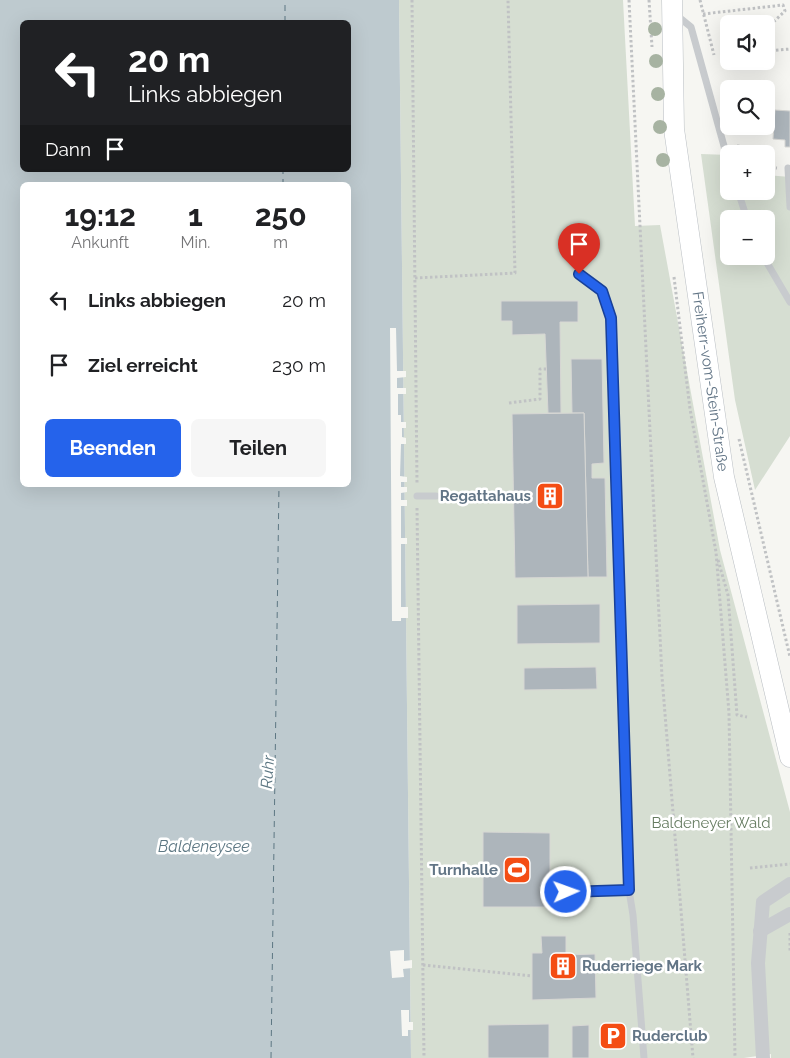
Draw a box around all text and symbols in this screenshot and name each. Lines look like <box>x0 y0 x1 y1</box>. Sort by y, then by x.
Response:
map controls <box>720 15 775 265</box>
button: sound <box>720 15 775 70</box>
text: 20 m <box>128 39 210 80</box>
icon: left <box>45 40 110 105</box>
button: search <box>720 80 775 135</box>
text: Links abbiegen <box>128 81 283 107</box>
icon: arrive <box>101 135 129 163</box>
text: Dann <box>45 138 91 160</box>
button: + <box>720 145 775 200</box>
text: 19:12 <box>64 198 136 233</box>
text: 1 <box>188 198 203 233</box>
text: 250 <box>255 198 307 233</box>
button: − <box>720 210 775 265</box>
pin <box>558 223 600 274</box>
icon: arrive <box>565 230 593 258</box>
text: Ankunft <box>71 233 129 252</box>
text: Min. <box>180 233 210 252</box>
text: m <box>273 233 288 252</box>
icon: left <box>45 286 73 314</box>
text: Links abbiegen <box>88 289 226 311</box>
text: 20 m <box>282 289 326 311</box>
street label: Freiherr-vom-Stein-Straße <box>688 290 732 473</box>
icon: arrive <box>45 351 73 379</box>
text: Ziel erreicht <box>88 354 198 376</box>
text: 230 m <box>272 354 326 376</box>
button: Beenden <box>45 419 181 477</box>
button: Teilen <box>191 419 326 477</box>
building icon: Regattahaus <box>535 481 565 511</box>
place label: Regattahaus <box>440 487 531 505</box>
water label: Ruhr <box>257 754 278 789</box>
park label: Baldeneyer Wald <box>651 814 771 832</box>
water label: Baldeneysee <box>158 837 250 856</box>
sports icon: Turnhalle <box>502 855 532 885</box>
place label: Turnhalle <box>429 861 498 879</box>
position arrow <box>539 865 591 917</box>
building icon: Ruderriege Mark <box>548 951 578 981</box>
place label: Ruderriege Mark <box>582 957 703 975</box>
parking icon: Ruderclub <box>598 1021 628 1051</box>
place label: Ruderclub <box>632 1027 708 1045</box>

